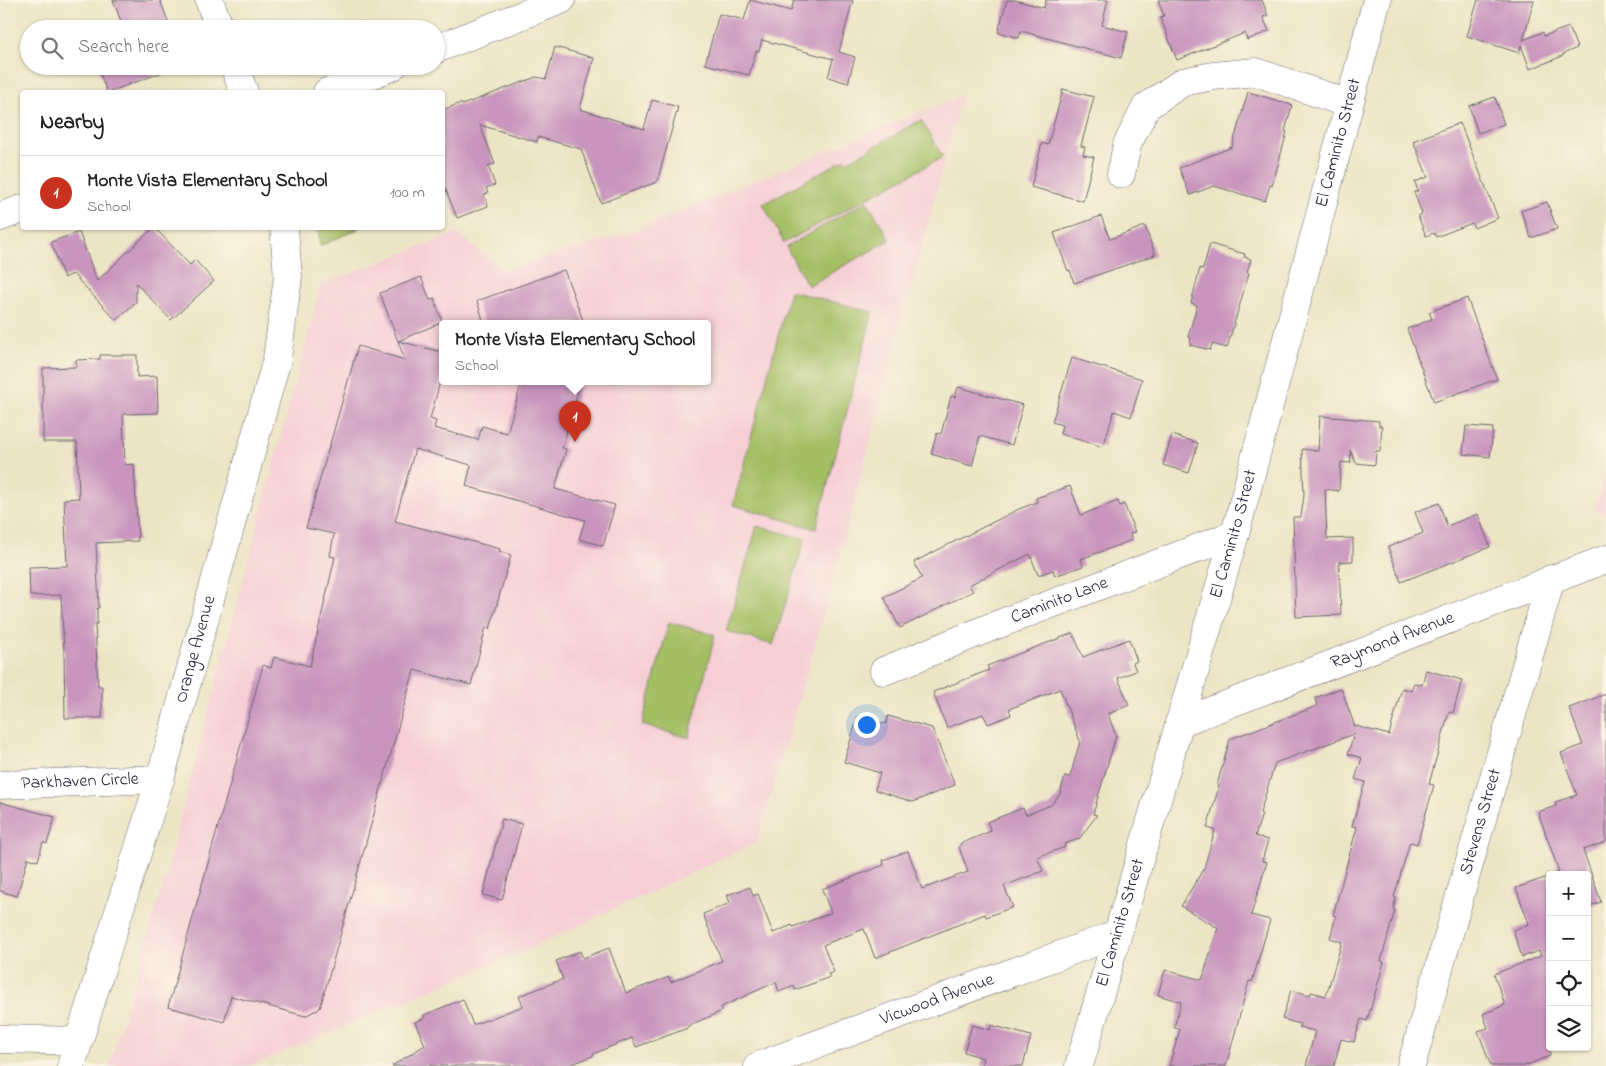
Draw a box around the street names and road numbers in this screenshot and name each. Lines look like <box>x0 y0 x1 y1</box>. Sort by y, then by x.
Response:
street label: El Caminito Street <box>1309 75 1369 210</box>
street label: El Caminito Street <box>1204 467 1265 602</box>
street label: Caminito Lane <box>1007 570 1113 631</box>
street label: Orange Avenue <box>169 592 224 706</box>
street label: Raymond Avenue <box>1327 605 1459 676</box>
street label: Stevens Street <box>1454 766 1509 878</box>
street label: Parkhaven Circle <box>21 767 140 797</box>
street label: El Caminito Street <box>1090 856 1152 990</box>
street label: Vicwood Avenue <box>876 967 999 1033</box>

